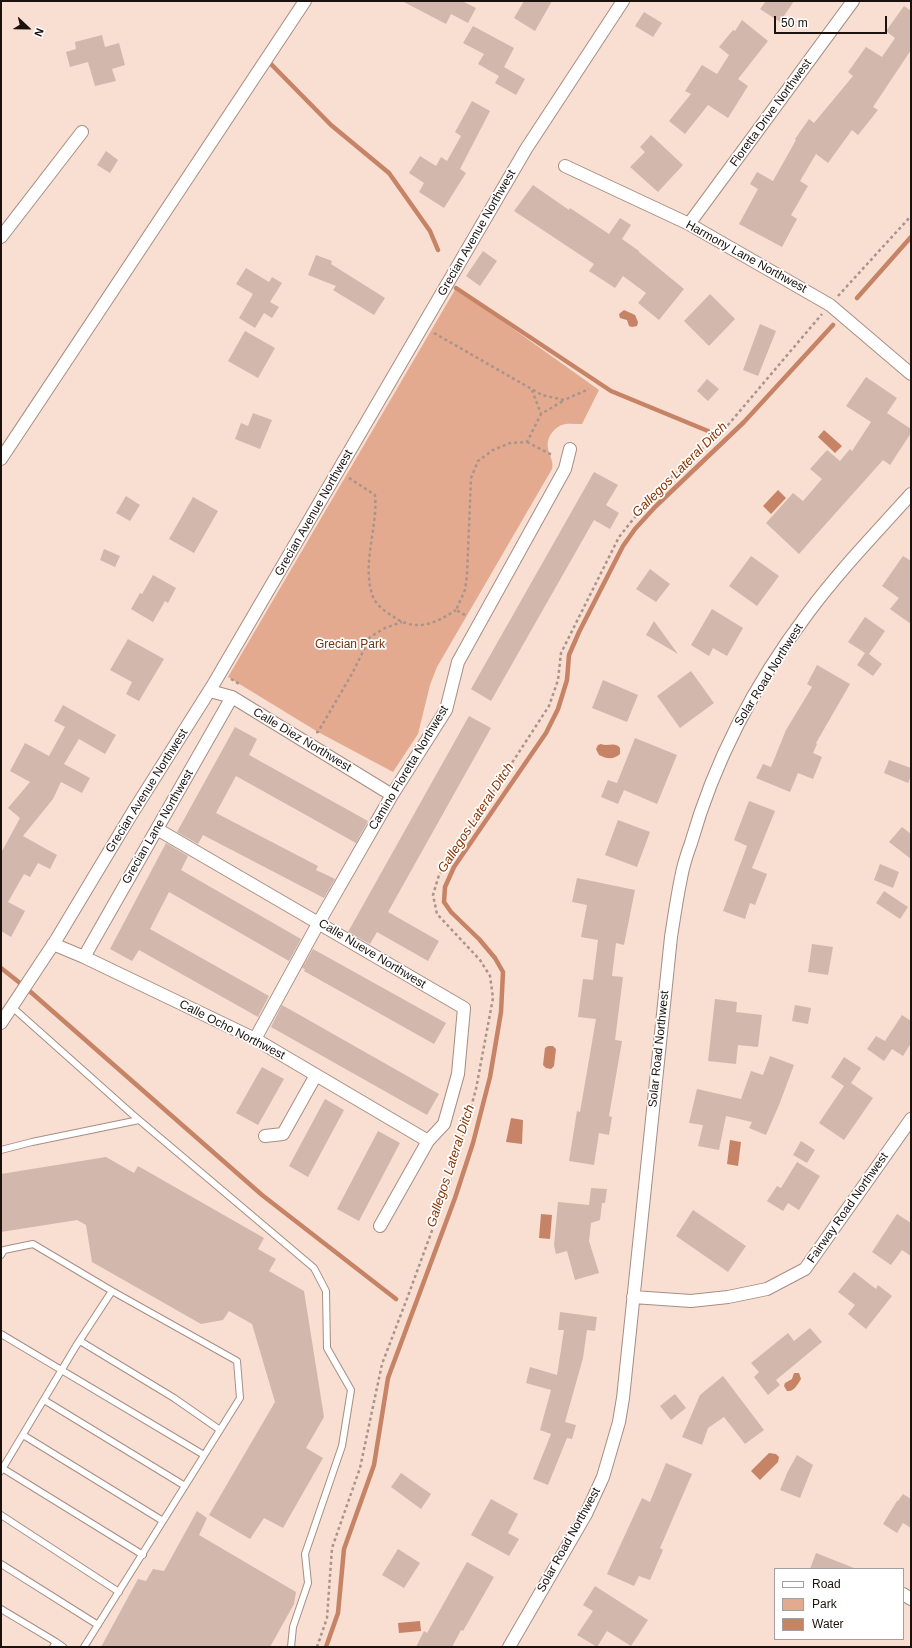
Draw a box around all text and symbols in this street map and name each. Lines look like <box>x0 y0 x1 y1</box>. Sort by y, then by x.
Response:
north arrow <box>8 8 48 48</box>
scale bar <box>776 8 889 34</box>
text: 50 m <box>781 16 808 30</box>
text: N <box>32 27 46 38</box>
street label: Floretta Drive Northwest <box>727 56 815 170</box>
street label: Grecian Avenue Northwest <box>435 167 519 299</box>
street label: Harmony Lane Northwest <box>683 218 809 296</box>
water label: Gallegos Lateral Ditch <box>629 419 731 521</box>
street label: Grecian Avenue Northwest <box>272 447 356 579</box>
street label: Solar Road Northwest <box>732 621 806 729</box>
park label: Grecian Park <box>315 638 385 652</box>
street label: Camino Floretta Northwest <box>366 703 452 833</box>
street label: Calle Diez Northwest <box>250 705 354 775</box>
street label: Grecian Avenue Northwest <box>103 726 191 856</box>
water label: Gallegos Lateral Ditch <box>435 760 517 876</box>
street label: Grecian Lane Northwest <box>119 767 197 887</box>
street label: Calle Nueve Northwest <box>316 916 428 992</box>
street label: Solar Road Northwest <box>646 990 672 1108</box>
street label: Calle Ocho Northwest <box>177 997 287 1063</box>
water label: Gallegos Lateral Ditch <box>424 1103 478 1229</box>
street label: Fairway Road Northwest <box>804 1150 892 1266</box>
street label: Solar Road Northwest <box>534 1485 604 1595</box>
legend <box>774 1568 904 1640</box>
text: Road <box>812 1577 841 1591</box>
text: Park <box>812 1597 837 1611</box>
text: Water <box>812 1617 844 1631</box>

